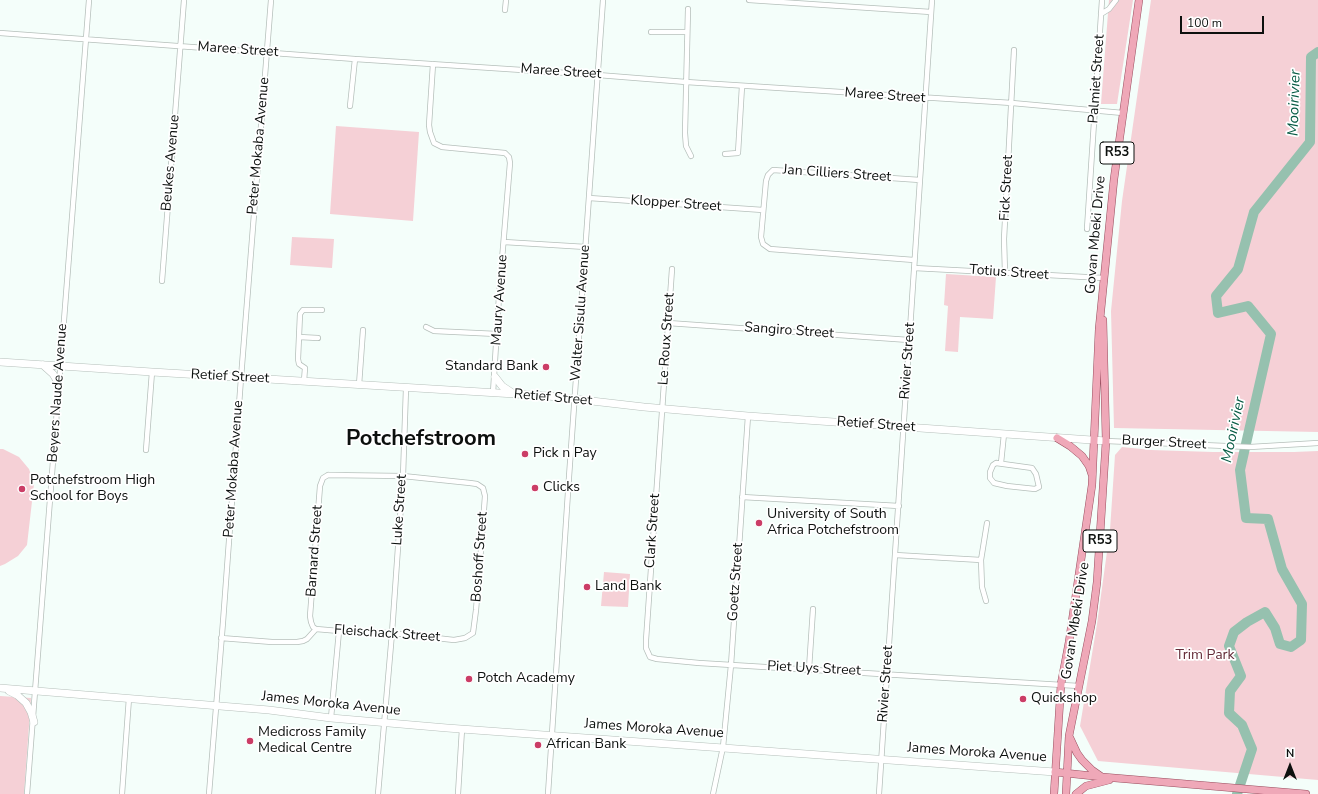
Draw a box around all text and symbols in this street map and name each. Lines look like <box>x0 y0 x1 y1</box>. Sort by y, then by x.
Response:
scale bar <box>1182 8 1266 34</box>
text: 100 m <box>1187 15 1222 31</box>
street label: Palmiet Street <box>1086 34 1108 124</box>
street label: Maree Street <box>197 39 279 61</box>
street label: Maree Street <box>520 61 602 83</box>
water label: Mooirivier <box>1285 70 1305 136</box>
street label: Peter Mokaba Avenue <box>245 77 273 215</box>
street label: Maree Street <box>844 85 926 107</box>
street label: Beukes Avenue <box>158 114 184 212</box>
road number: R53 <box>1100 142 1134 164</box>
street label: Fick Street <box>997 155 1017 221</box>
street label: Jan Cilliers Street <box>782 162 892 186</box>
street label: Govan Mbeki Drive <box>1082 175 1110 295</box>
street label: Klopper Street <box>630 192 722 216</box>
street label: Walter Sisulu Avenue <box>568 244 594 382</box>
street label: Maury Avenue <box>488 254 512 346</box>
street label: Totius Street <box>969 262 1049 284</box>
street label: Le Roux Street <box>655 292 679 386</box>
street label: Sangiro Street <box>744 319 834 343</box>
street label: Rivier Street <box>897 322 919 400</box>
street label: Beyers Naude Avenue <box>45 323 71 463</box>
place label: Standard Bank <box>445 359 538 375</box>
marker: Standard Bank <box>541 362 551 372</box>
street label: Retief Street <box>190 367 270 387</box>
street label: Retief Street <box>513 386 593 410</box>
water label: Mooirivier <box>1218 396 1250 464</box>
street label: Peter Mokaba Avenue <box>221 400 247 538</box>
street label: Retief Street <box>836 414 916 436</box>
district label: Potchefstroom <box>346 427 496 453</box>
street label: Burger Street <box>1121 432 1207 454</box>
place label: Pick n Pay <box>533 446 597 462</box>
marker: Pick n Pay <box>520 449 530 459</box>
place label: Potchefstroom High School for Boys <box>30 473 155 506</box>
street label: Luke Street <box>389 474 411 546</box>
place label: Clicks <box>543 480 580 496</box>
marker: Clicks <box>530 483 540 493</box>
marker: Potchefstroom High School for Boys <box>17 484 27 494</box>
street label: Clark Street <box>642 493 664 569</box>
street label: Barnard Street <box>303 504 327 598</box>
place label: University of South Africa Potchefstroom <box>767 507 899 540</box>
street label: Boshoff Street <box>468 511 492 603</box>
marker: University of South Africa Potchefstroom <box>754 518 764 528</box>
road number: R53 <box>1083 530 1117 552</box>
street label: Goetz Street <box>725 542 747 622</box>
street label: Govan Mbeki Drive <box>1058 561 1094 681</box>
place label: Land Bank <box>595 579 662 595</box>
marker: Land Bank <box>582 582 592 592</box>
street label: Fleischack Street <box>333 622 441 646</box>
street label: Rivier Street <box>875 645 897 723</box>
park label: Trim Park <box>1175 648 1235 664</box>
street label: Piet Uys Street <box>767 658 861 680</box>
place label: Potch Academy <box>477 671 575 687</box>
marker: Potch Academy <box>464 674 474 684</box>
street label: James Moroka Avenue <box>261 688 401 720</box>
place label: Quickshop <box>1031 691 1097 707</box>
marker: Quickshop <box>1018 694 1028 704</box>
street label: James Moroka Avenue <box>584 716 724 742</box>
place label: Medicross Family Medical Centre <box>258 725 366 758</box>
marker: Medicross Family Medical Centre <box>245 736 255 746</box>
place label: African Bank <box>546 737 626 753</box>
marker: African Bank <box>533 740 543 750</box>
street label: James Moroka Avenue <box>907 740 1047 766</box>
north arrow <box>1270 746 1310 786</box>
text: N <box>1286 746 1294 761</box>

